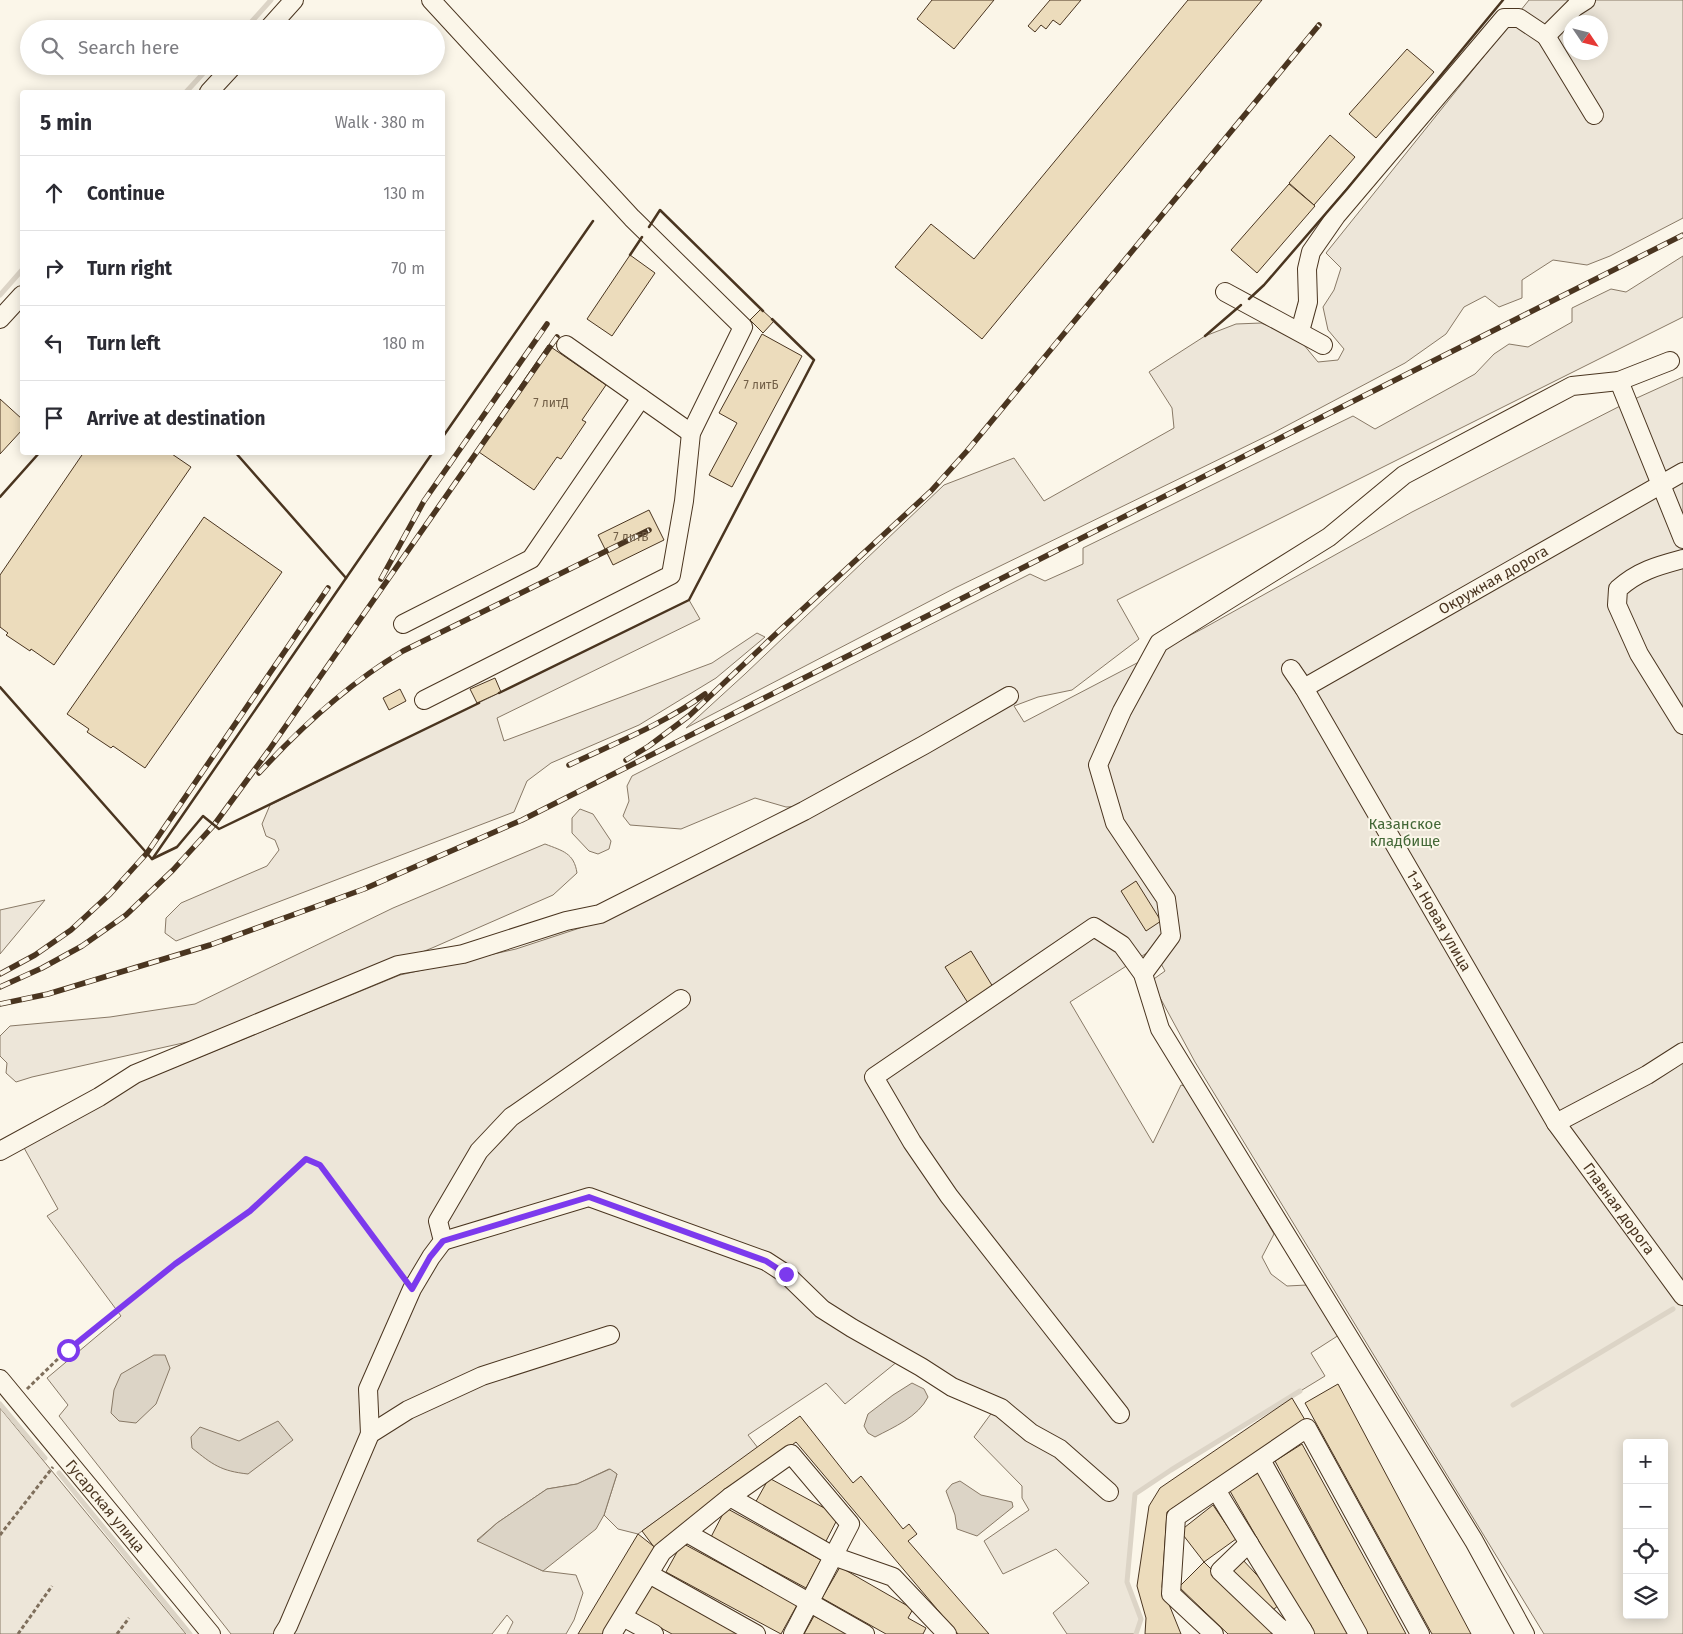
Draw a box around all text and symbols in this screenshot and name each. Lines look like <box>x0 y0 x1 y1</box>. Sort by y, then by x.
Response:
north arrow <box>1563 15 1608 60</box>
search box <box>20 20 445 75</box>
icon: search <box>38 34 66 62</box>
text: Search here <box>78 36 179 59</box>
text: 5 min <box>40 110 92 136</box>
text: Walk · 380 m <box>335 113 425 132</box>
icon: ahead <box>40 179 68 207</box>
text: Continue <box>87 182 165 205</box>
text: 130 m <box>383 184 425 203</box>
icon: right <box>40 254 68 282</box>
text: Turn right <box>87 257 172 280</box>
text: 70 m <box>391 259 425 278</box>
icon: left <box>40 329 68 357</box>
text: Turn left <box>87 332 161 355</box>
text: 180 m <box>382 334 425 353</box>
house number: 7 литБ <box>744 378 779 392</box>
house number: 7 литД <box>533 396 569 410</box>
icon: arrive <box>40 404 68 432</box>
text: Arrive at destination <box>87 407 266 430</box>
house number: 7 литВ <box>613 530 649 544</box>
street label: Окружная дорога <box>1435 542 1551 618</box>
park label: Казанское кладбище <box>1368 815 1442 850</box>
street label: 1-я Новая улица <box>1402 867 1475 975</box>
street label: Главная дорога <box>1579 1159 1659 1258</box>
route end <box>775 1263 798 1286</box>
route start <box>57 1339 80 1362</box>
map controls <box>1623 1439 1668 1619</box>
button: + <box>1623 1439 1668 1484</box>
street label: Гусарская улица <box>62 1456 149 1556</box>
button: − <box>1623 1484 1668 1529</box>
button: locate <box>1623 1529 1668 1574</box>
button: layers <box>1623 1574 1668 1619</box>

